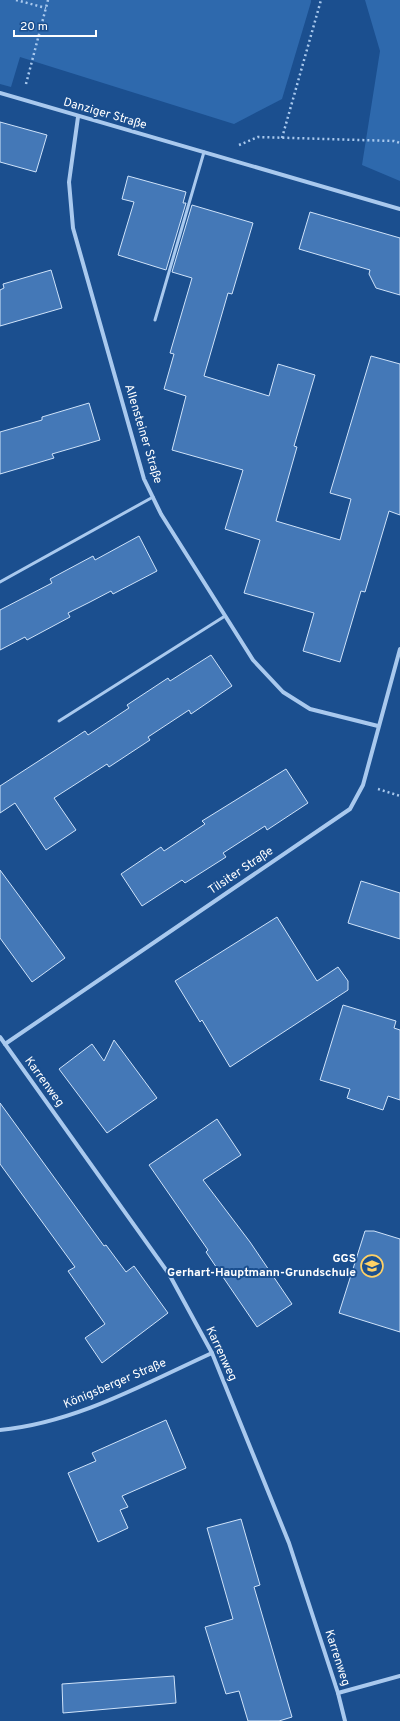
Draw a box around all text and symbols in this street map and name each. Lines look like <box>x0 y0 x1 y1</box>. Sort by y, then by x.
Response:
scale bar <box>14 12 96 38</box>
text: 20 m <box>20 19 48 35</box>
street label: Danziger Straße <box>61 94 149 134</box>
street label: Allensteiner Straße <box>120 382 166 486</box>
street label: Tilsiter Straße <box>205 843 277 899</box>
street label: Karrenweg <box>20 1054 68 1110</box>
place label: GGS Gerhart-Hauptmann-Grundschule <box>167 1251 356 1281</box>
school or university icon: GGS Gerhart-Hauptmann-Grundschule <box>359 1253 385 1279</box>
street label: Karrenweg <box>201 1324 241 1384</box>
street label: Königsberger Straße <box>61 1355 169 1413</box>
street label: Karrenweg <box>320 1628 354 1688</box>

